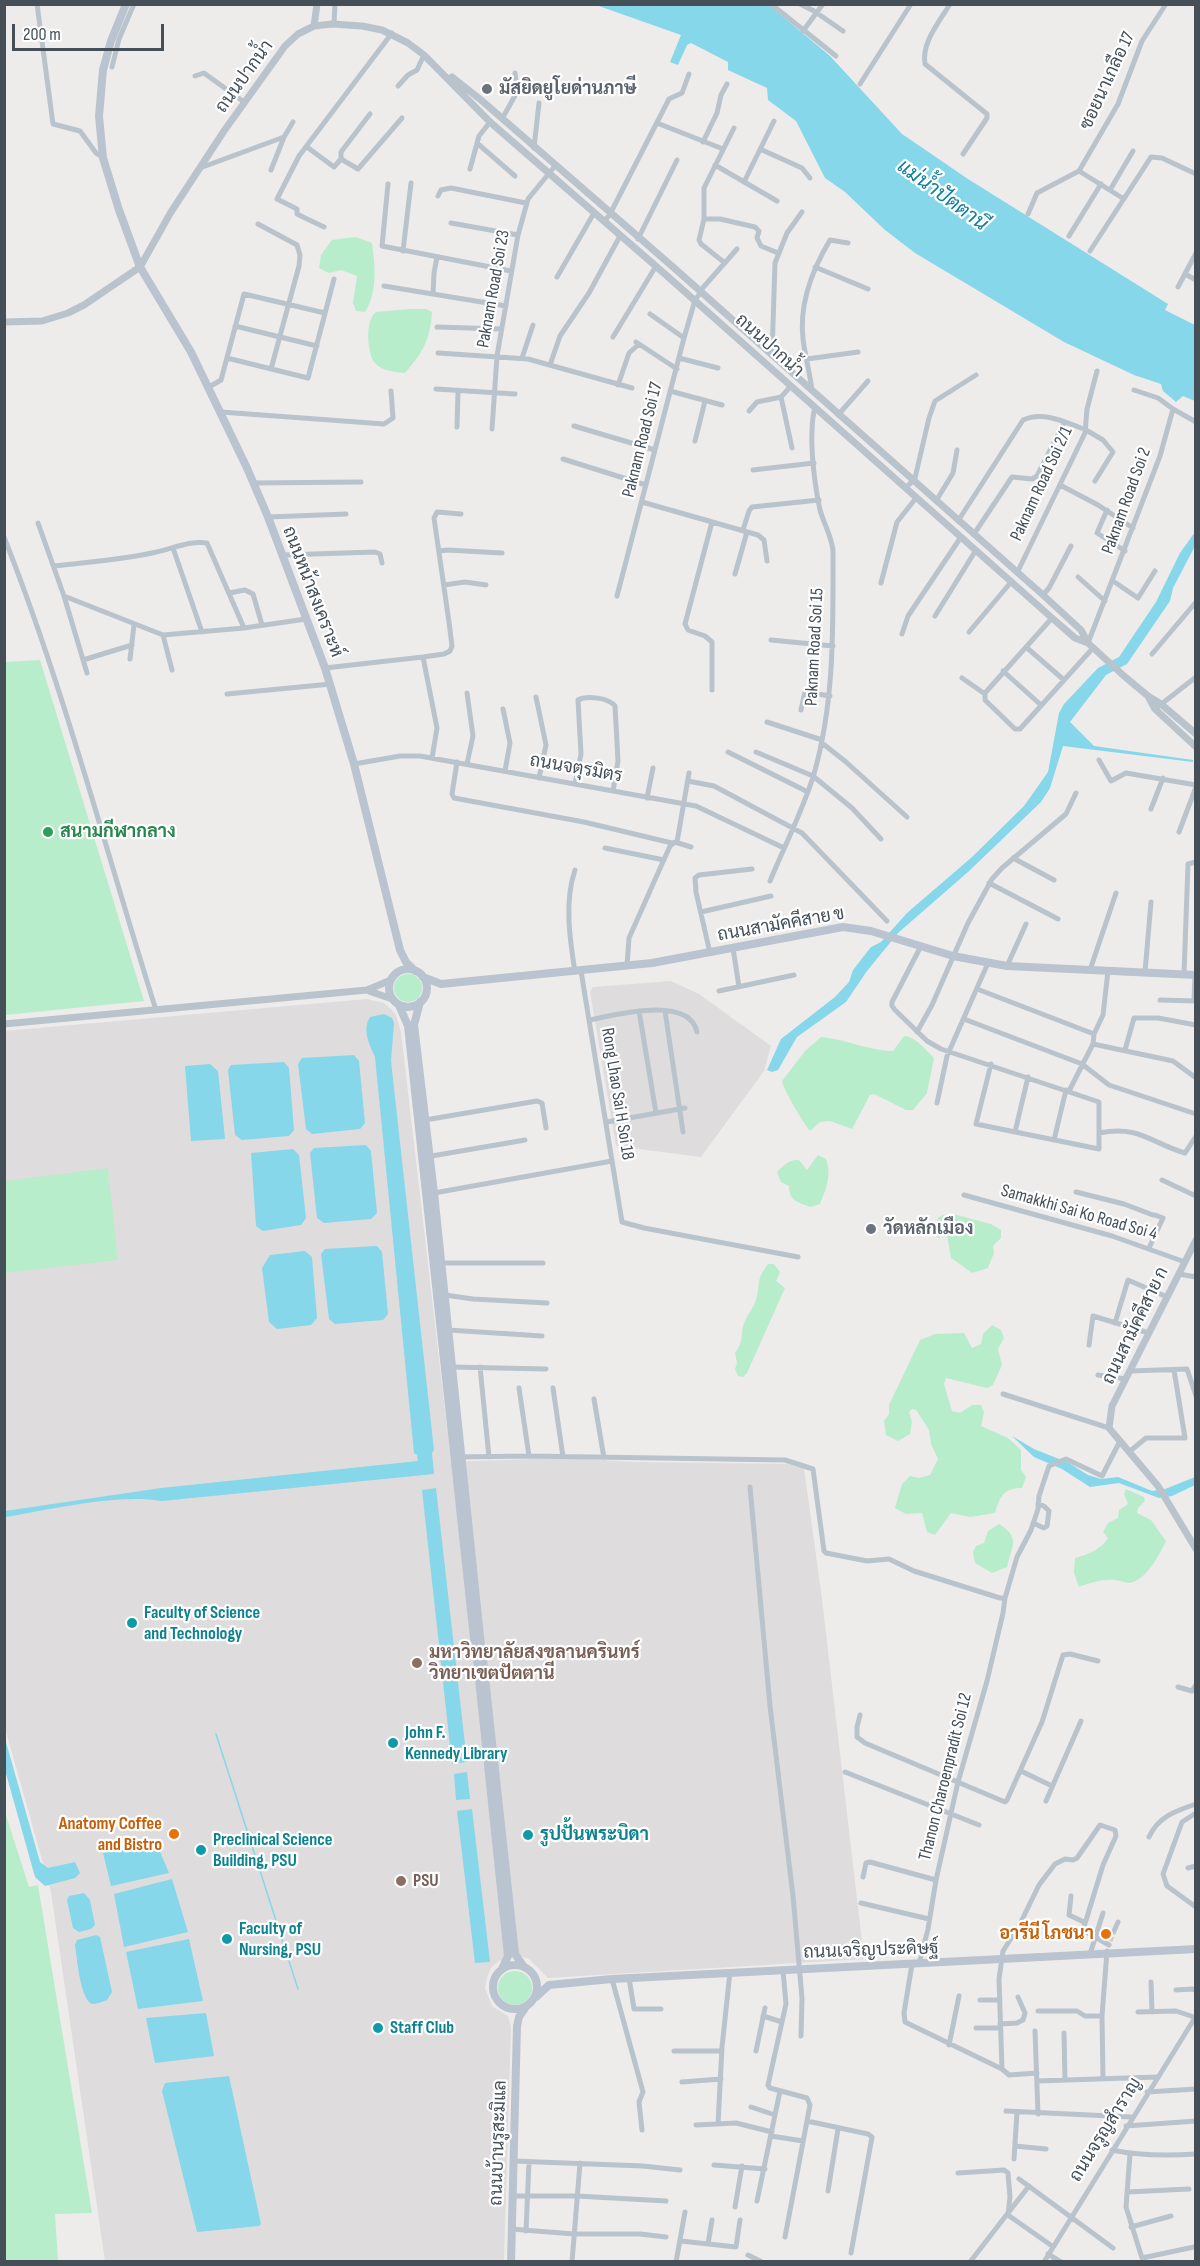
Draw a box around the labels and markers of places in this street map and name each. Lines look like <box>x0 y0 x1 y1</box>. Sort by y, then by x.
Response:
place label: มัสยิดยูโยด่านภาษี <box>499 78 637 100</box>
marker: มัสยิดยูโยด่านภาษี <box>480 82 494 96</box>
place label: สนามกีฬากลาง <box>60 821 176 843</box>
marker: สนามกีฬากลาง <box>41 825 55 839</box>
place label: วัดหลักเมือง <box>883 1218 974 1240</box>
marker: วัดหลักเมือง <box>864 1222 878 1236</box>
place label: Faculty of Science and Technology <box>144 1602 260 1644</box>
marker: Faculty of Science and Technology <box>125 1616 139 1630</box>
place label: มหาวิทยาลัยสงขลานครินทร์ วิทยาเขตปัตตานี <box>429 1642 640 1684</box>
marker: มหาวิทยาลัยสงขลานครินทร์ วิทยาเขตปัตตานี <box>410 1656 424 1670</box>
place label: John F. Kennedy Library <box>405 1722 508 1764</box>
marker: John F. Kennedy Library <box>386 1736 400 1750</box>
place label: Anatomy Coffee and Bistro <box>59 1813 162 1856</box>
place label: รูปปั้นพระบิดา <box>540 1824 649 1846</box>
marker: Anatomy Coffee and Bistro <box>167 1827 181 1841</box>
marker: รูปปั้นพระบิดา <box>521 1828 535 1842</box>
place label: Preclinical Science Building, PSU <box>213 1829 333 1872</box>
marker: Preclinical Science Building, PSU <box>194 1843 208 1857</box>
place label: PSU <box>413 1870 439 1892</box>
marker: PSU <box>394 1874 408 1888</box>
place label: Faculty of Nursing, PSU <box>239 1918 321 1960</box>
place label: อารีนี โภชนา <box>999 1923 1094 1945</box>
marker: อารีนี โภชนา <box>1099 1927 1113 1941</box>
marker: Faculty of Nursing, PSU <box>220 1932 234 1946</box>
place label: Staff Club <box>390 2017 454 2039</box>
marker: Staff Club <box>371 2021 385 2035</box>

